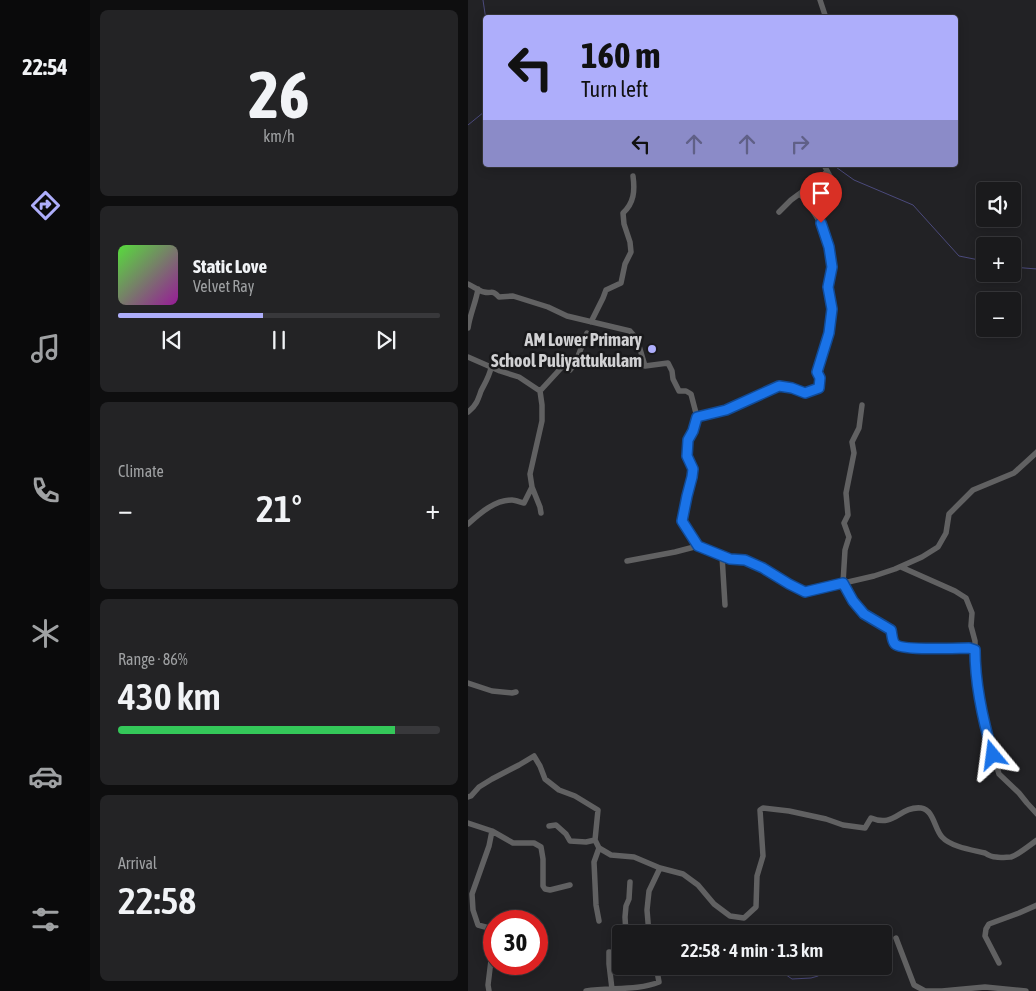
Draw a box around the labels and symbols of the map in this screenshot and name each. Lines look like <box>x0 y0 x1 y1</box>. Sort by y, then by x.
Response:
pin <box>800 172 842 223</box>
place label: AM Lower Primary School Puliyattukulam <box>491 329 643 371</box>
marker: AM Lower Primary School Puliyattukulam <box>646 343 658 355</box>
position arrow <box>966 728 1018 780</box>
speed limit sign: 30 <box>483 910 548 975</box>

